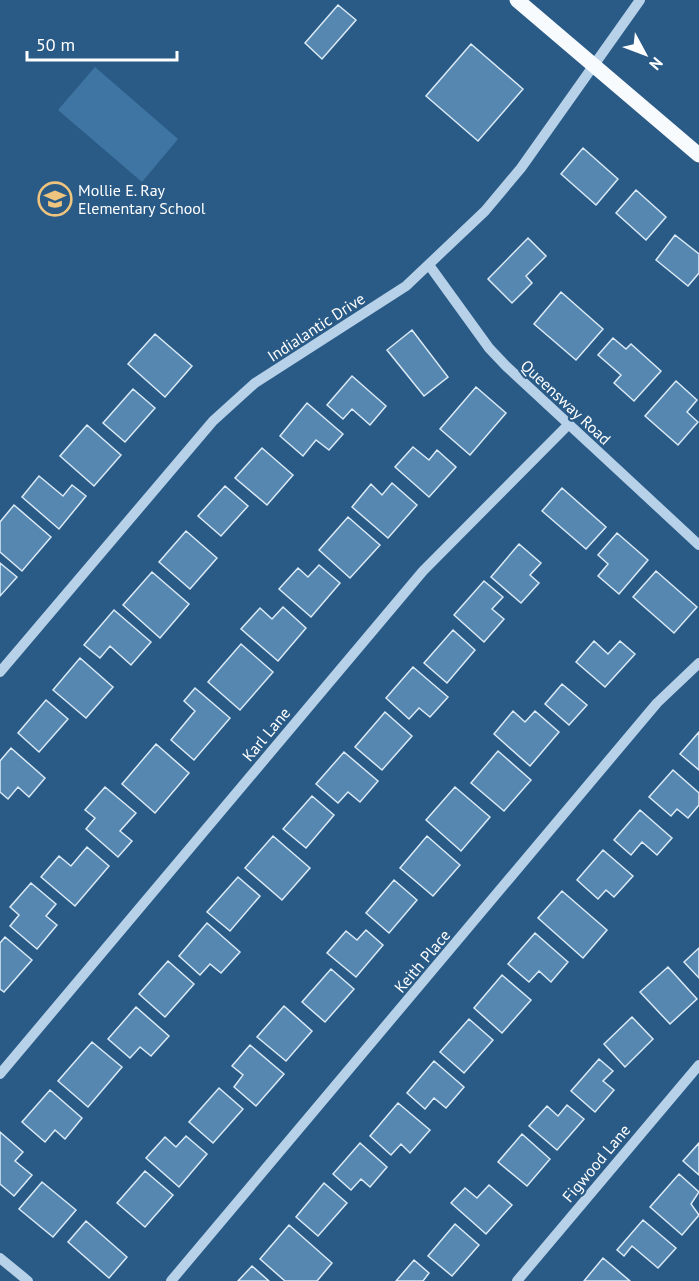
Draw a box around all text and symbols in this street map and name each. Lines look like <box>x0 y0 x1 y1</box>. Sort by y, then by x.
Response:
scale bar <box>27 24 177 62</box>
north arrow <box>615 24 675 84</box>
text: 50 m <box>36 33 75 56</box>
text: N <box>645 53 667 74</box>
place label: Mollie E. Ray Elementary School <box>78 180 206 218</box>
school or university icon: Mollie E. Ray Elementary School <box>37 181 73 217</box>
street label: Indialantic Drive <box>263 288 369 366</box>
street label: Queensway Road <box>517 355 615 449</box>
street label: Karl Lane <box>238 703 294 765</box>
street label: Keith Place <box>390 925 454 997</box>
street label: Figwood Lane <box>558 1120 634 1206</box>

